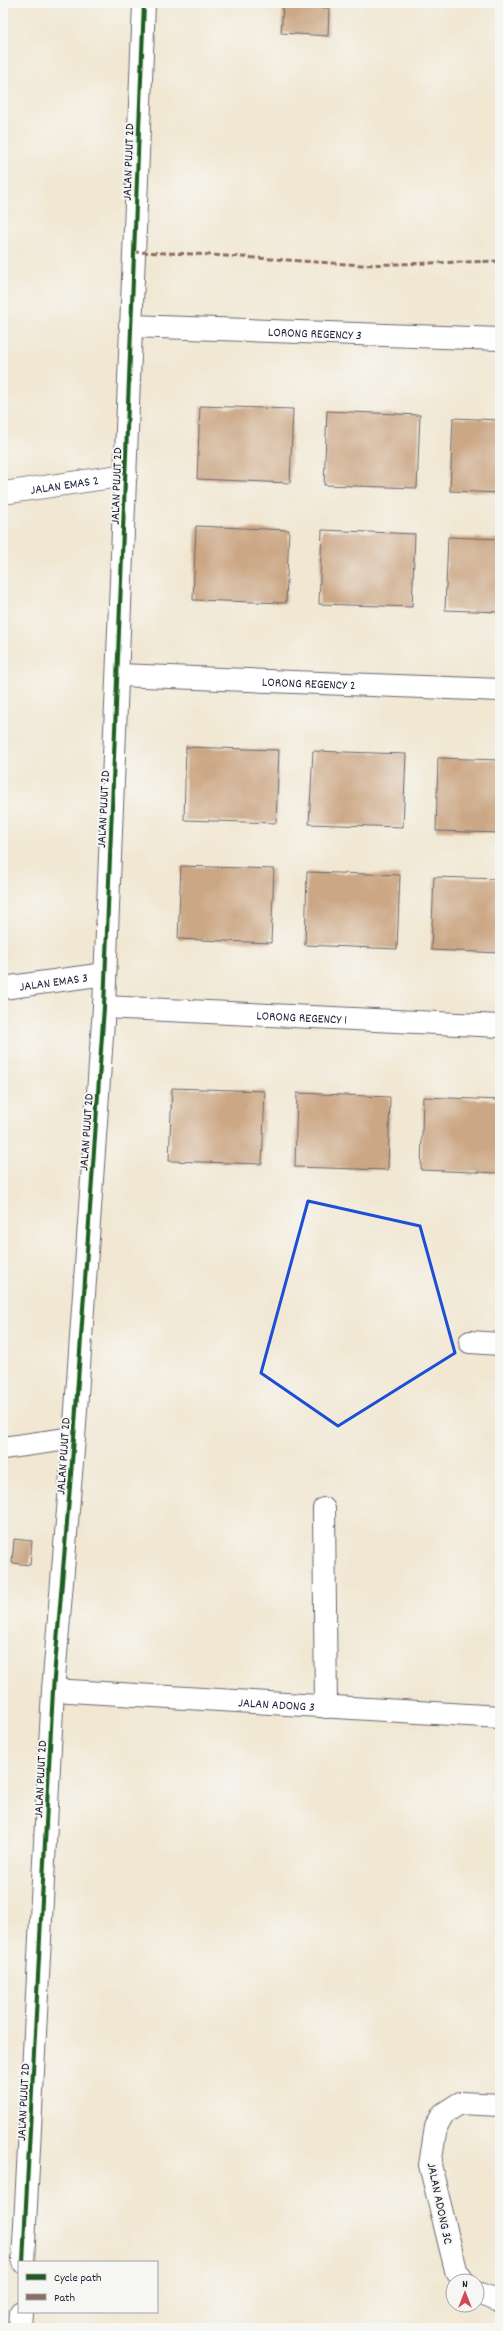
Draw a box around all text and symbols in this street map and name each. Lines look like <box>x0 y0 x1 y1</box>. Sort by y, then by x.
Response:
street label: JALAN PUJUT 2D <box>119 123 140 201</box>
street label: LORONG REGENCY 3 <box>268 324 362 346</box>
street label: JALAN PUJUT 2D <box>107 447 128 525</box>
street label: JALAN EMAS 2 <box>29 472 100 501</box>
street label: LORONG REGENCY 2 <box>262 674 356 696</box>
street label: JALAN PUJUT 2D <box>93 770 116 848</box>
street label: JALAN EMAS 3 <box>18 969 89 998</box>
street label: LORONG REGENCY 1 <box>256 1007 347 1031</box>
street label: JALAN PUJUT 2D <box>75 1093 100 1171</box>
street label: JALAN PUJUT 2D <box>52 1417 77 1495</box>
street label: JALAN ADONG 3 <box>238 1694 315 1718</box>
street label: JALAN PUJUT 2D <box>30 1740 53 1818</box>
street label: JALAN PUJUT 2D <box>13 2063 36 2141</box>
street label: JALAN ADONG 3C <box>421 2161 457 2247</box>
legend <box>18 2261 158 2313</box>
text: Cycle path <box>54 2270 102 2287</box>
north arrow <box>445 2273 485 2313</box>
text: N <box>462 2277 468 2293</box>
text: Path <box>54 2290 75 2307</box>

